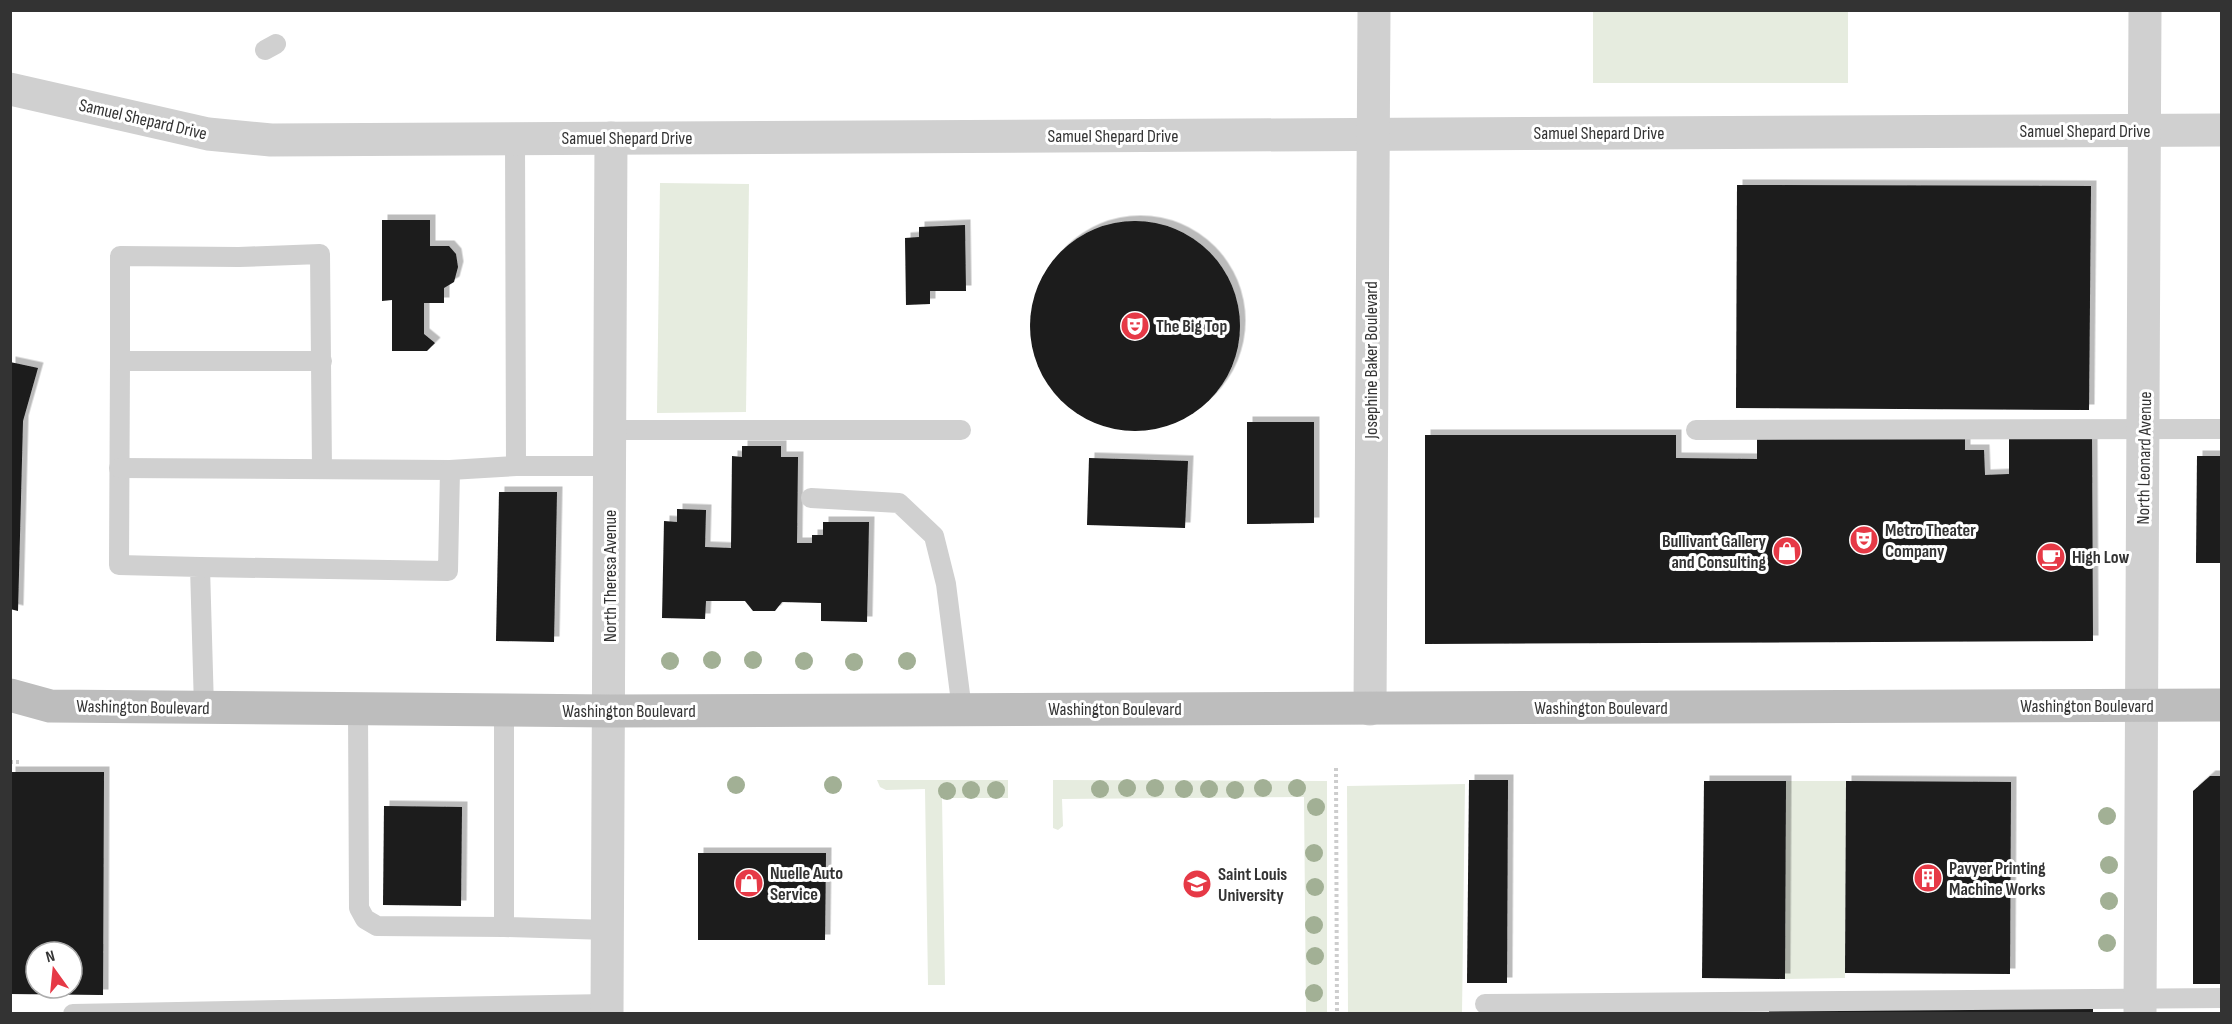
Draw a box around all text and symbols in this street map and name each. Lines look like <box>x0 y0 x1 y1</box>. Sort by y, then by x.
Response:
street label: Samuel Shepard Drive <box>77 95 209 144</box>
street label: Samuel Shepard Drive <box>2020 121 2150 142</box>
street label: Samuel Shepard Drive <box>1534 123 1664 144</box>
street label: Samuel Shepard Drive <box>1048 126 1178 147</box>
street label: Samuel Shepard Drive <box>562 128 692 149</box>
street label: Josephine Baker Boulevard <box>1361 281 1382 440</box>
theatre icon: The Big Top <box>1119 310 1151 342</box>
place label: The Big Top <box>1156 316 1227 337</box>
street label: North Leonard Avenue <box>2133 391 2156 525</box>
street label: North Theresa Avenue <box>600 510 621 642</box>
place label: Metro Theater Company <box>1885 520 1976 562</box>
theatre icon: Metro Theater Company <box>1848 524 1880 556</box>
place label: Bullivant Gallery and Consulting <box>1662 531 1766 573</box>
shop icon: Bullivant Gallery and Consulting <box>1771 535 1803 567</box>
cafe icon: High Low <box>2035 541 2067 573</box>
place label: High Low <box>2072 547 2129 568</box>
street label: Washington Boulevard <box>76 696 210 719</box>
street label: Washington Boulevard <box>2020 696 2154 717</box>
street label: Washington Boulevard <box>1534 698 1668 719</box>
street label: Washington Boulevard <box>1048 699 1182 720</box>
street label: Washington Boulevard <box>562 701 696 722</box>
place label: Pavyer Printing Machine Works <box>1949 858 2046 900</box>
building icon: Pavyer Printing Machine Works <box>1912 862 1944 894</box>
place label: Nuelle Auto Service <box>770 863 843 905</box>
place label: Saint Louis University <box>1218 864 1287 906</box>
shop icon: Nuelle Auto Service <box>733 867 765 899</box>
school or university icon: Saint Louis University <box>1181 868 1213 900</box>
north arrow <box>24 940 84 1000</box>
text: N <box>44 947 57 967</box>

